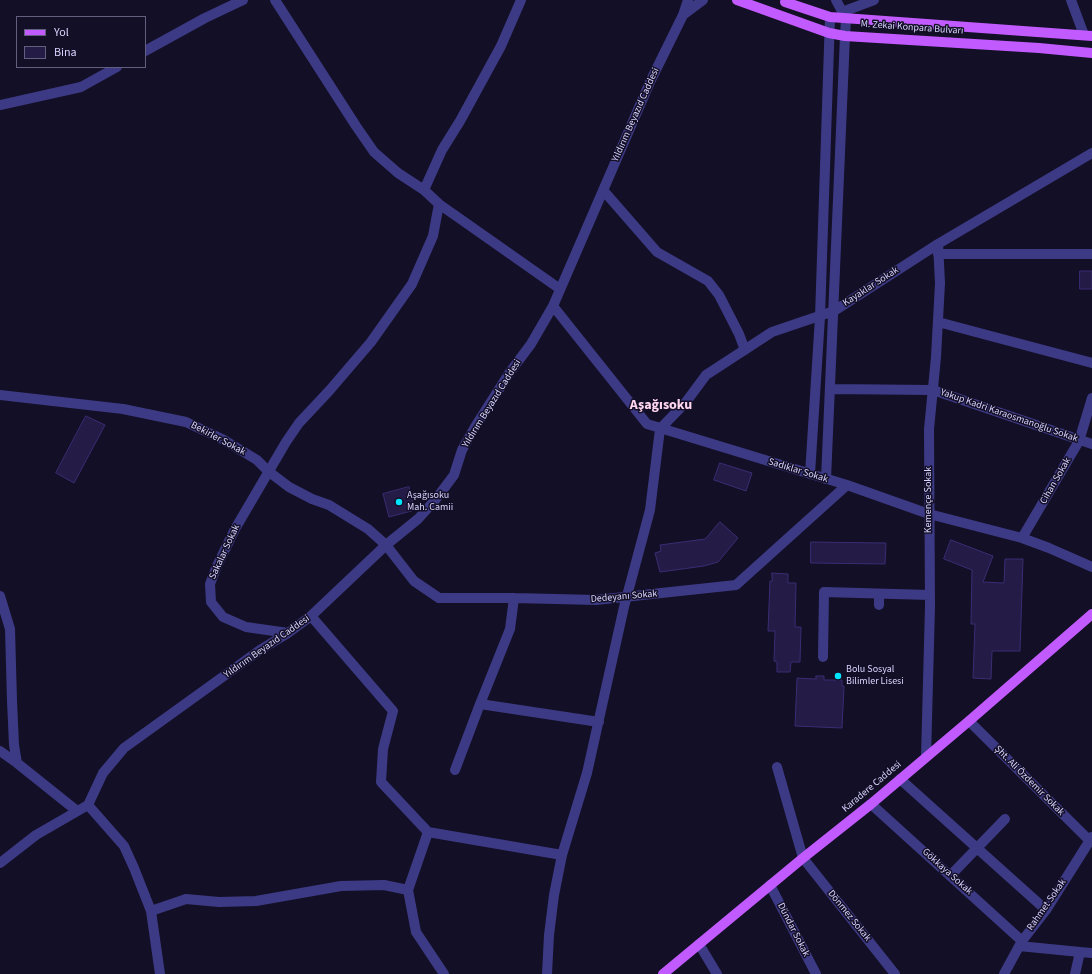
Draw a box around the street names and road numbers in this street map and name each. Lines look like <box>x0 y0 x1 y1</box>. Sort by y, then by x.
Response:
street label: M. Zekai Konpara Bulvarı <box>860 18 964 38</box>
street label: Yıldırım Beyazıd Caddesi <box>610 66 662 164</box>
street label: Kayaklar Sokak <box>841 265 901 309</box>
street label: Yıldırım Beyazıd Caddesi <box>460 358 524 450</box>
street label: Yakup Kadri Karaosmanoğlu Sokak <box>939 387 1079 445</box>
street label: Bekirler Sokak <box>189 420 247 458</box>
street label: Sadıklar Sokak <box>767 456 829 486</box>
street label: Cihan Sokak <box>1038 456 1074 506</box>
street label: Kemençe Sokak <box>923 467 935 533</box>
street label: Sakalar Sokak <box>207 523 243 581</box>
street label: Dedeyanı Sokak <box>590 588 658 606</box>
street label: Yıldırım Beyazıd Caddesi <box>222 613 312 681</box>
street label: Şht. Ali Özdemir Sokak <box>991 743 1067 819</box>
street label: Karadere Caddesi <box>840 759 904 815</box>
street label: Gökkaya Sokak <box>919 846 975 898</box>
street label: Rahmet Sokak <box>1025 877 1069 933</box>
street label: Dönmez Sokak <box>825 888 873 944</box>
street label: Dündar Sokak <box>774 901 812 959</box>

